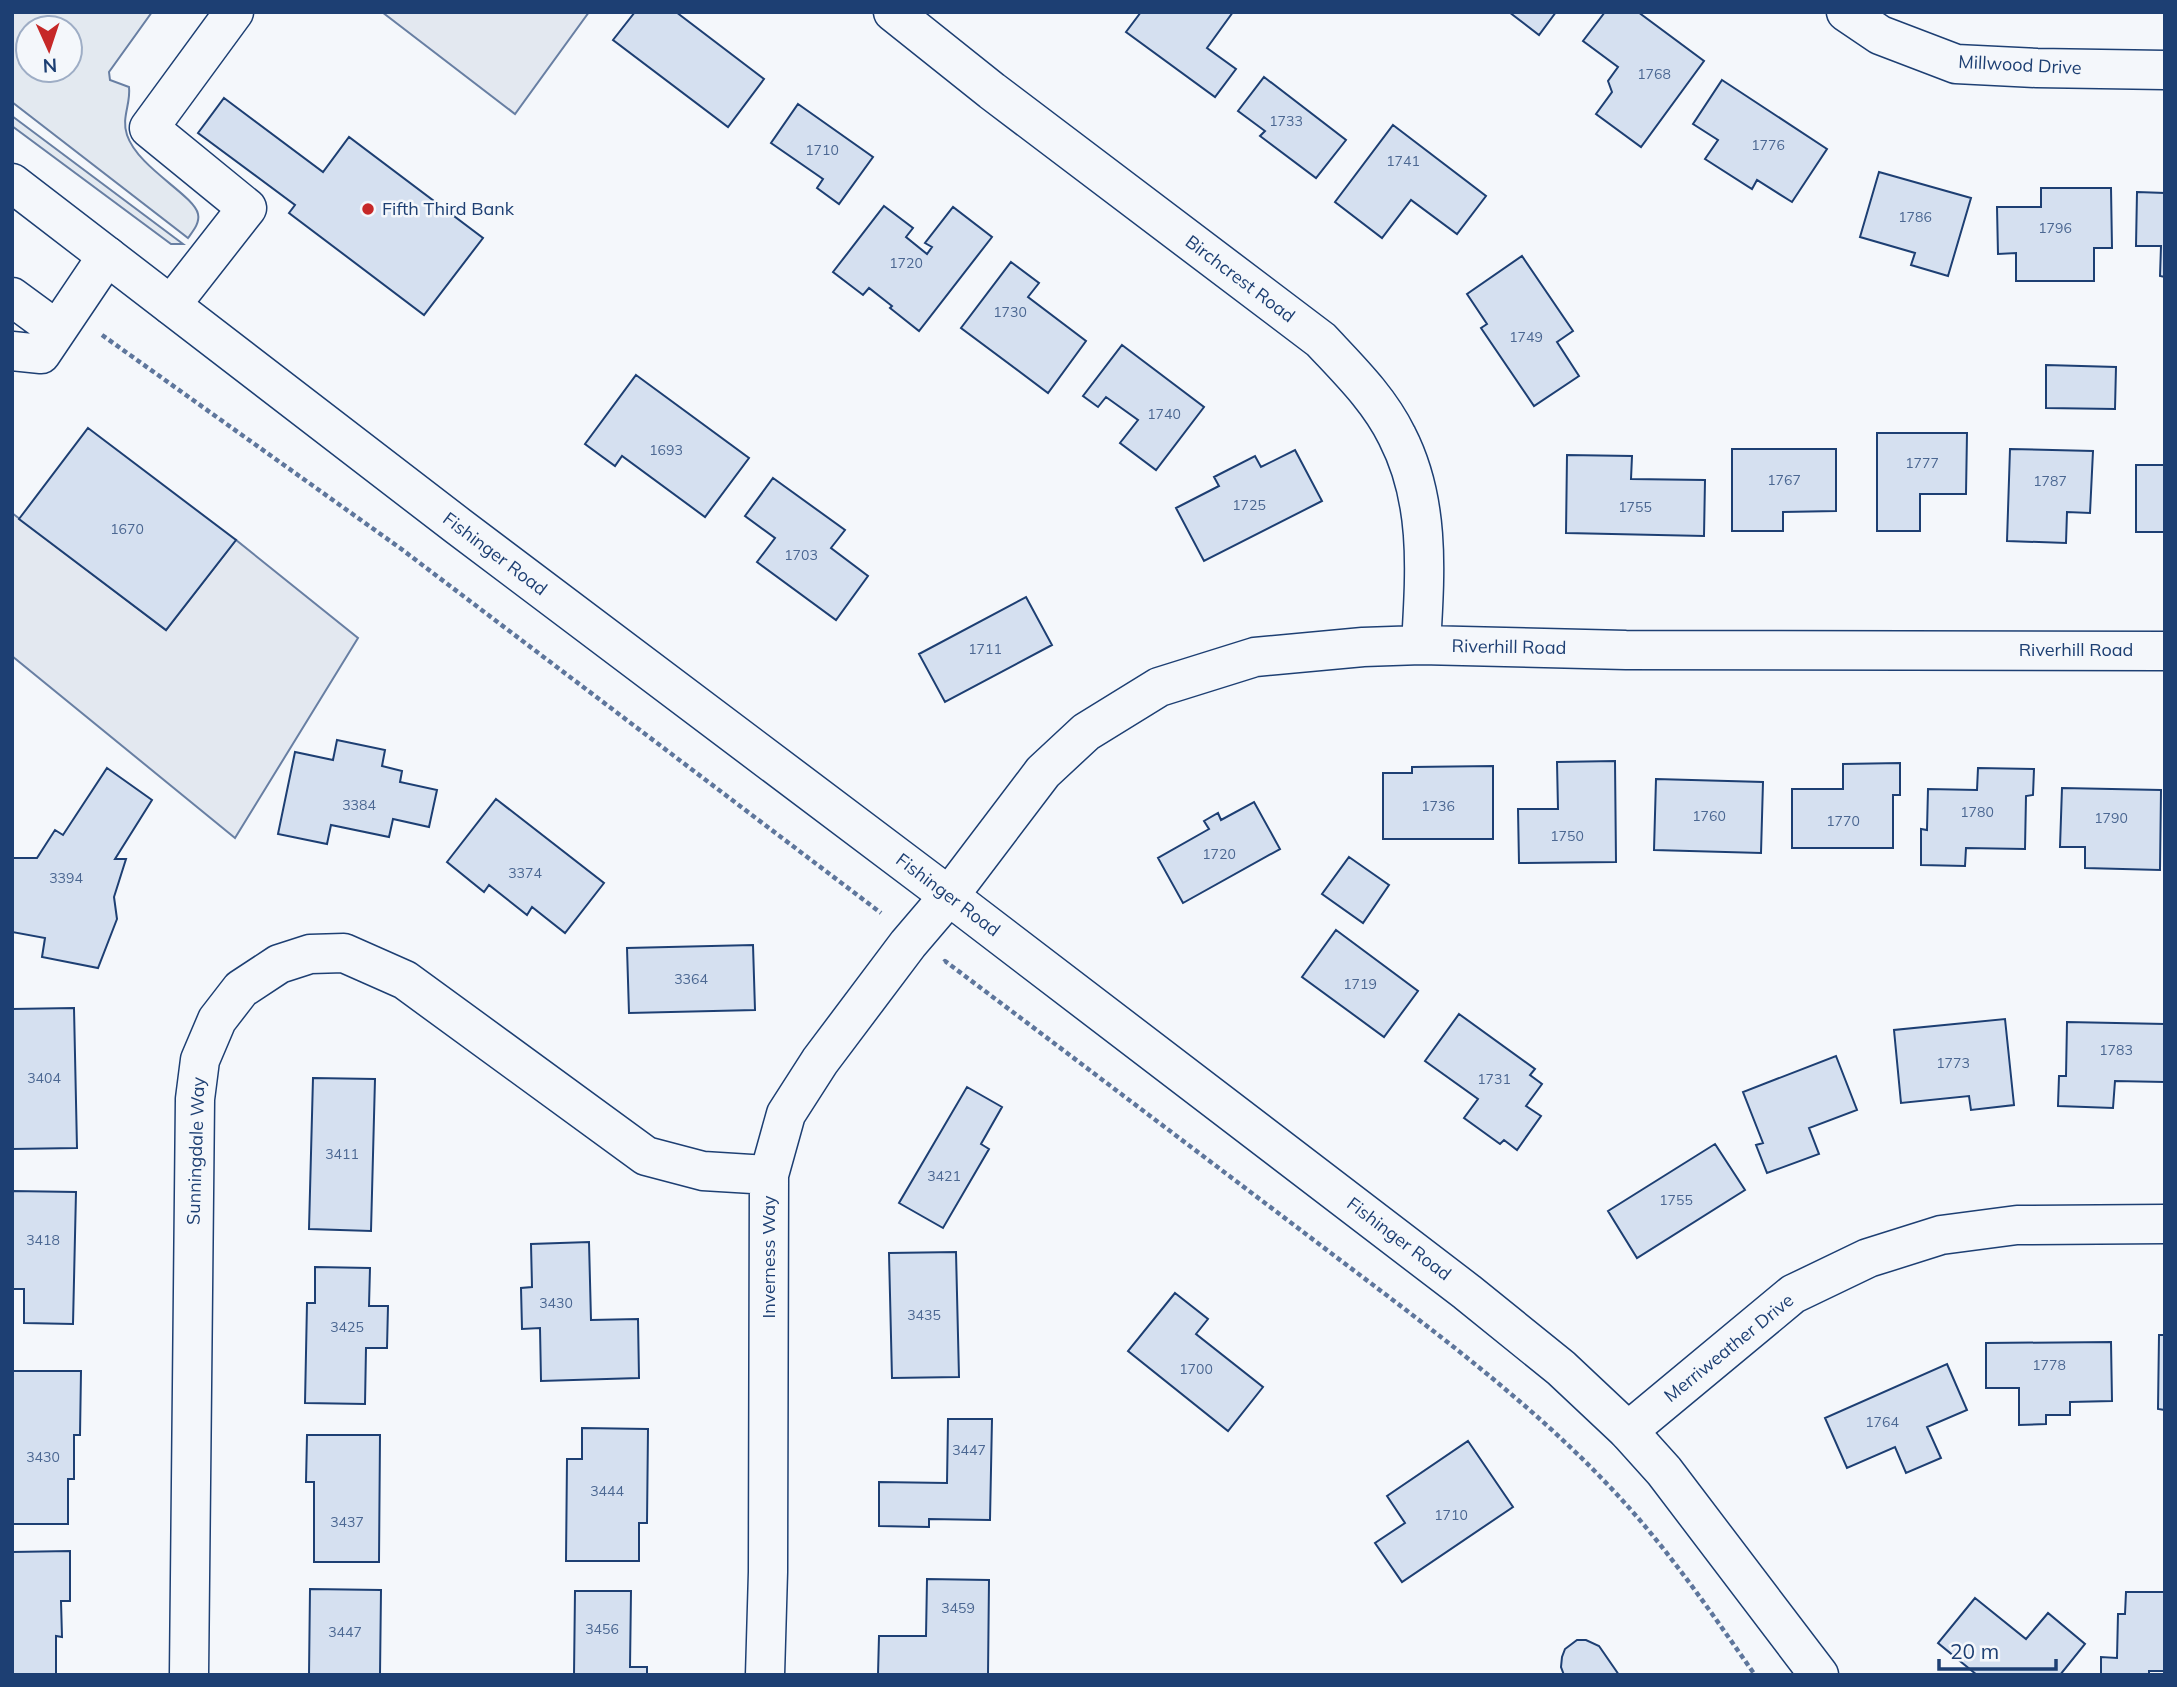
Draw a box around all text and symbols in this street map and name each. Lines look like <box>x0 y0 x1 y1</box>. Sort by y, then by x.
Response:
north arrow <box>14 14 84 84</box>
street label: Millwood Drive <box>1958 50 2082 79</box>
text: N <box>42 54 58 78</box>
house number: 1768 <box>1637 65 1671 83</box>
house number: 1733 <box>1269 112 1303 130</box>
house number: 1776 <box>1751 136 1785 154</box>
house number: 1710 <box>805 141 839 159</box>
house number: 1741 <box>1386 152 1420 170</box>
place label: Fifth Third Bank <box>382 197 515 220</box>
marker: Fifth Third Bank <box>360 201 376 217</box>
house number: 1786 <box>1898 208 1932 226</box>
house number: 1796 <box>2038 219 2072 237</box>
street label: Birchcrest Road <box>1181 230 1300 327</box>
house number: 1720 <box>889 254 923 272</box>
house number: 1730 <box>993 303 1027 321</box>
house number: 1749 <box>1509 328 1543 346</box>
house number: 1740 <box>1147 405 1181 423</box>
house number: 1693 <box>649 441 683 459</box>
house number: 1777 <box>1905 454 1939 472</box>
house number: 1767 <box>1767 471 1801 489</box>
house number: 1787 <box>2033 472 2067 490</box>
house number: 1725 <box>1232 496 1266 514</box>
house number: 1755 <box>1618 498 1652 516</box>
street label: Fishinger Road <box>439 507 552 600</box>
house number: 1670 <box>110 520 144 538</box>
house number: 1703 <box>784 546 818 564</box>
street label: Riverhill Road <box>1451 634 1567 659</box>
street label: Riverhill Road <box>2019 638 2133 661</box>
house number: 1711 <box>968 640 1002 658</box>
house number: 3384 <box>342 796 376 814</box>
house number: 1736 <box>1421 797 1455 815</box>
house number: 1780 <box>1960 803 1994 821</box>
house number: 1760 <box>1692 807 1726 825</box>
house number: 1790 <box>2094 809 2128 827</box>
house number: 1770 <box>1826 812 1860 830</box>
house number: 1750 <box>1550 827 1584 845</box>
house number: 1720 <box>1202 845 1236 863</box>
street label: Fishinger Road <box>892 848 1005 941</box>
house number: 3374 <box>508 864 542 882</box>
house number: 3394 <box>49 869 83 887</box>
house number: 3364 <box>674 970 708 988</box>
house number: 1719 <box>1343 975 1377 993</box>
house number: 1783 <box>2099 1041 2133 1059</box>
house number: 1773 <box>1936 1054 1970 1072</box>
house number: 3404 <box>27 1069 61 1087</box>
house number: 1731 <box>1477 1070 1511 1088</box>
street label: Sunningdale Way <box>181 1076 210 1225</box>
house number: 3411 <box>325 1145 359 1163</box>
house number: 3421 <box>927 1167 961 1185</box>
house number: 1755 <box>1659 1191 1693 1209</box>
street label: Fishinger Road <box>1343 1192 1456 1285</box>
street label: Inverness Way <box>757 1195 780 1319</box>
house number: 3418 <box>26 1231 60 1249</box>
street label: Merriweather Drive <box>1659 1288 1798 1407</box>
house number: 3430 <box>539 1294 573 1312</box>
house number: 3435 <box>907 1306 941 1324</box>
house number: 3425 <box>330 1318 364 1336</box>
house number: 1778 <box>2032 1356 2066 1374</box>
house number: 1700 <box>1179 1360 1213 1378</box>
house number: 1764 <box>1865 1413 1899 1431</box>
house number: 3447 <box>952 1441 986 1459</box>
house number: 3430 <box>26 1448 60 1466</box>
house number: 3444 <box>590 1482 624 1500</box>
house number: 1710 <box>1434 1506 1468 1524</box>
house number: 3437 <box>330 1513 364 1531</box>
house number: 3459 <box>941 1599 975 1617</box>
house number: 3456 <box>585 1620 619 1638</box>
house number: 3447 <box>328 1623 362 1641</box>
scale bar <box>1939 1628 2056 1672</box>
text: 20 m <box>1950 1638 1999 1664</box>

